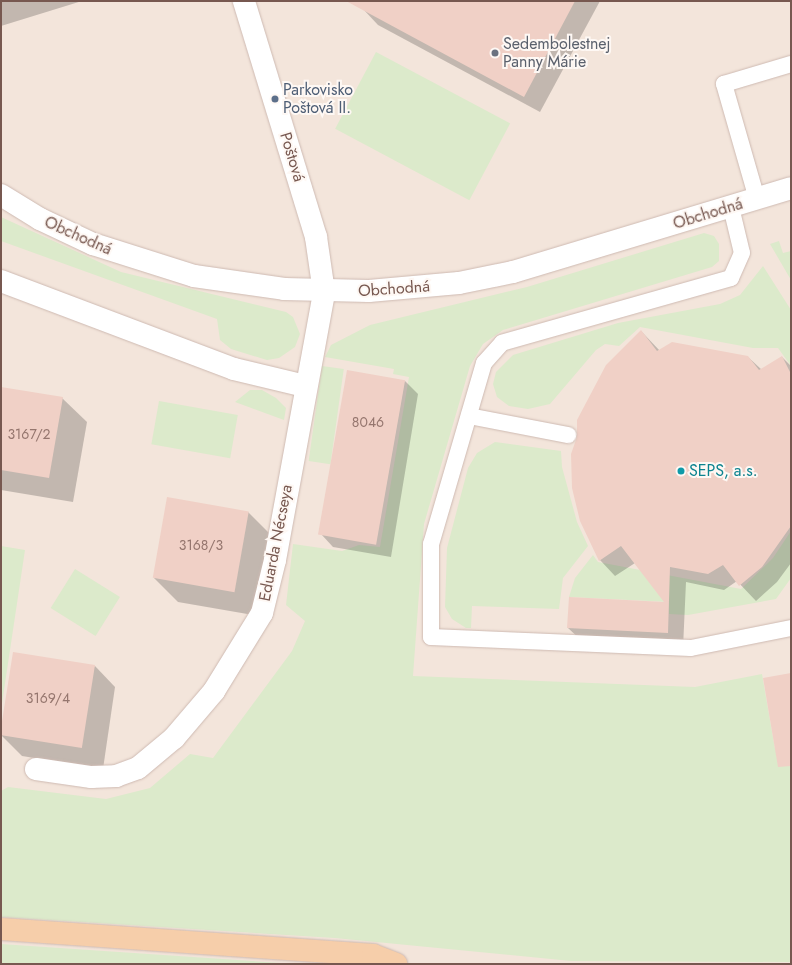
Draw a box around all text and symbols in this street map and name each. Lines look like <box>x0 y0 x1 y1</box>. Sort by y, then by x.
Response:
place label: Sedembolestnej Panny Márie <box>503 34 611 72</box>
marker: Sedembolestnej Panny Márie <box>490 48 500 58</box>
place label: Parkovisko Poštová II. <box>283 80 353 118</box>
marker: Parkovisko Poštová II. <box>270 94 280 104</box>
street label: Poštová <box>275 130 309 184</box>
street label: Obchodná <box>671 194 745 234</box>
street label: Obchodná <box>41 213 115 259</box>
street label: Obchodná <box>358 277 430 301</box>
house number: 8046 <box>352 414 384 430</box>
house number: 3167/2 <box>7 426 51 442</box>
place label: SEPS, a.s. <box>689 461 758 481</box>
marker: SEPS, a.s. <box>676 466 686 476</box>
street label: Eduarda Nécseya <box>255 483 297 603</box>
house number: 3168/3 <box>179 537 223 553</box>
house number: 3169/4 <box>26 690 70 706</box>

